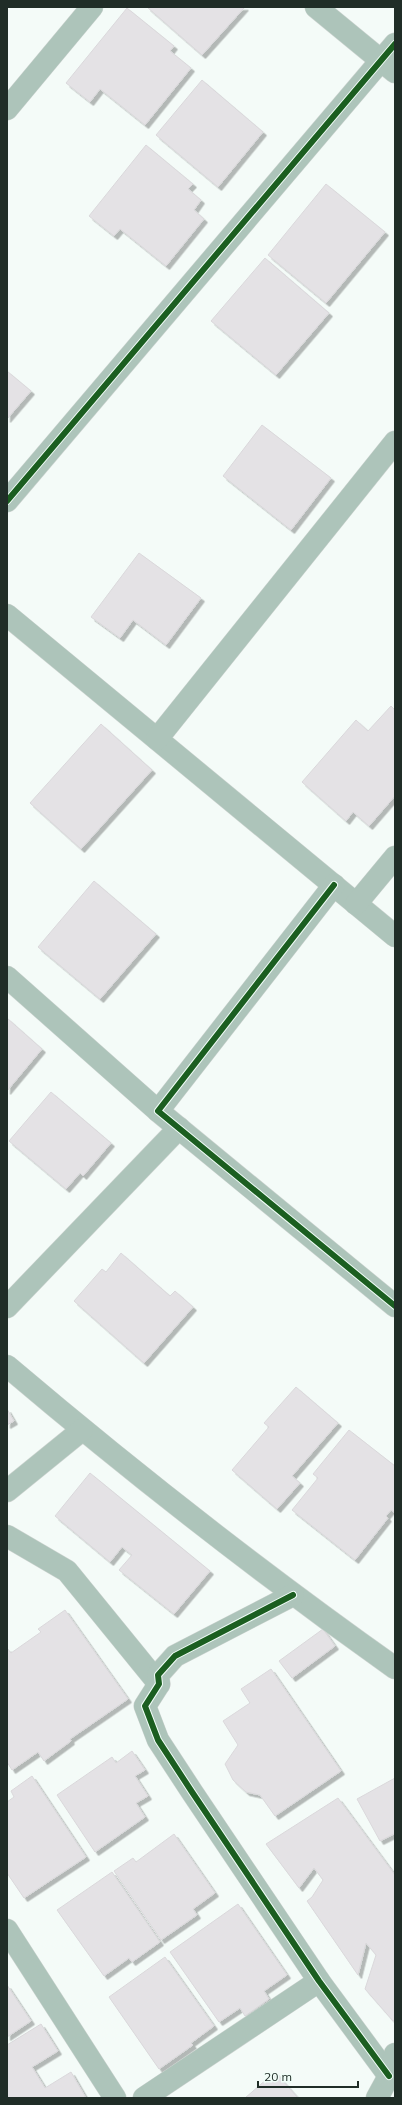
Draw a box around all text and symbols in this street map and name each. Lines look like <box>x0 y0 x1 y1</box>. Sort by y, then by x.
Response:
scale bar <box>258 2063 358 2089</box>
text: 20 m <box>264 2069 292 2084</box>

